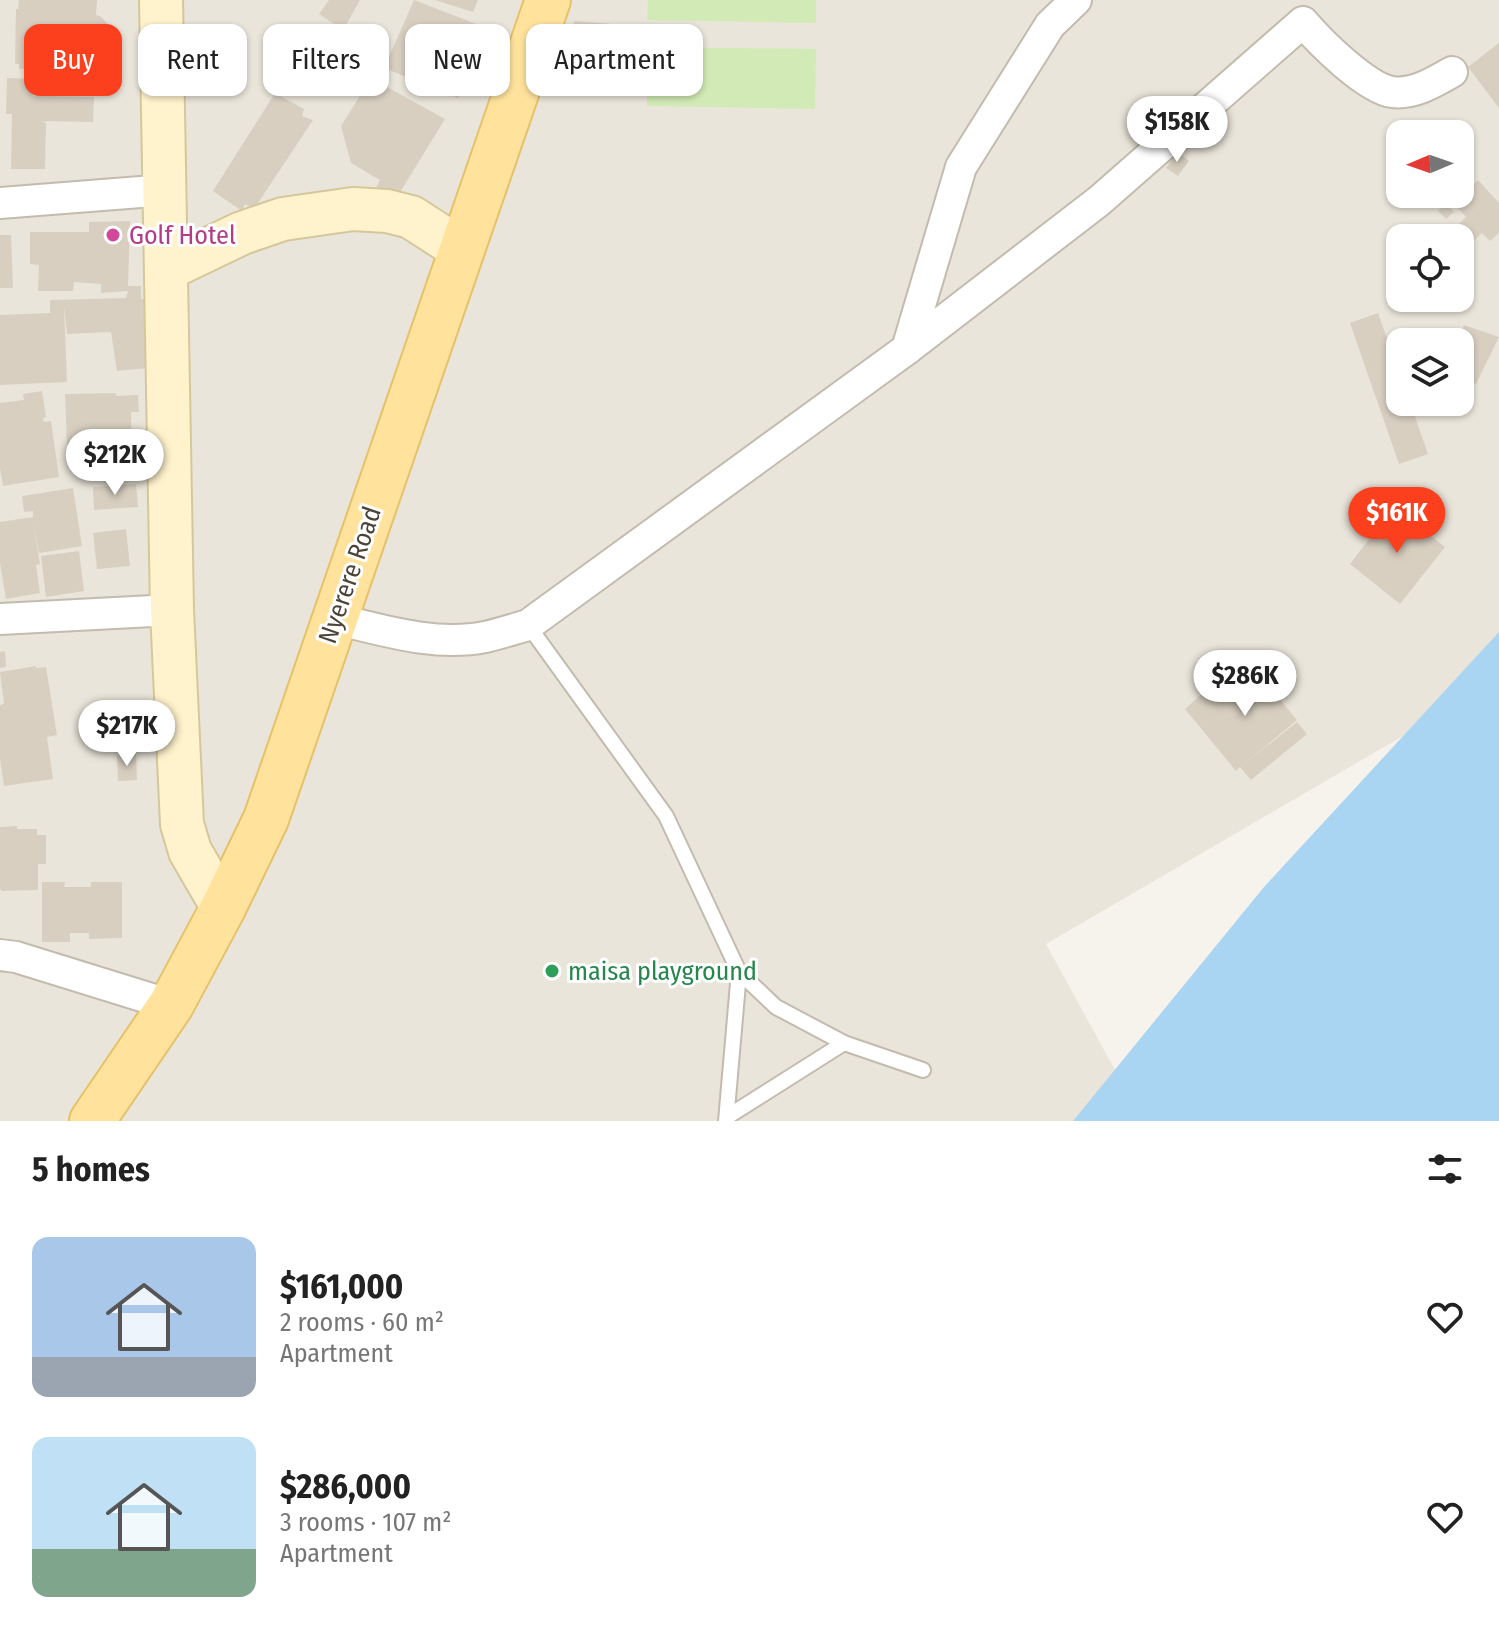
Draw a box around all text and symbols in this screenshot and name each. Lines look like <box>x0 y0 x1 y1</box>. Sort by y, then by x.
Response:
chip: Buy <box>24 24 122 96</box>
chip: Rent <box>138 24 247 96</box>
chip: Filters <box>263 24 389 96</box>
chip: New <box>405 24 510 96</box>
chip: Apartment <box>526 24 703 96</box>
pin: $158K <box>1121 96 1233 164</box>
text: $158K <box>1145 106 1209 137</box>
north arrow <box>1386 120 1474 208</box>
map controls <box>1386 120 1474 416</box>
place label: Golf Hotel <box>129 220 236 251</box>
button: locate <box>1386 224 1474 312</box>
marker: Golf Hotel <box>104 226 122 244</box>
button: layers <box>1386 328 1474 416</box>
pin: $212K <box>59 429 171 497</box>
text: $212K <box>84 439 146 470</box>
pin: $161K <box>1341 487 1453 555</box>
text: $161K <box>1366 497 1428 528</box>
street label: Nyerere Road <box>312 503 388 647</box>
pin: $286K <box>1189 650 1301 718</box>
text: $286K <box>1211 660 1279 691</box>
pin: $217K <box>71 700 183 768</box>
text: $217K <box>96 710 158 741</box>
place label: maisa playground <box>568 956 757 987</box>
marker: maisa playground <box>543 962 561 980</box>
icon: filters <box>1423 1147 1467 1191</box>
text: 5 homes <box>32 1149 150 1190</box>
text: $161,000 <box>280 1266 403 1307</box>
icon: home <box>96 1269 192 1365</box>
icon: heart <box>1423 1295 1467 1339</box>
text: 2 rooms · 60 m² <box>280 1307 444 1338</box>
text: Apartment <box>280 1338 393 1369</box>
text: $286,000 <box>280 1466 411 1507</box>
icon: home <box>96 1469 192 1565</box>
icon: heart <box>1423 1495 1467 1539</box>
text: 3 rooms · 107 m² <box>280 1507 452 1538</box>
text: Apartment <box>280 1538 393 1569</box>

